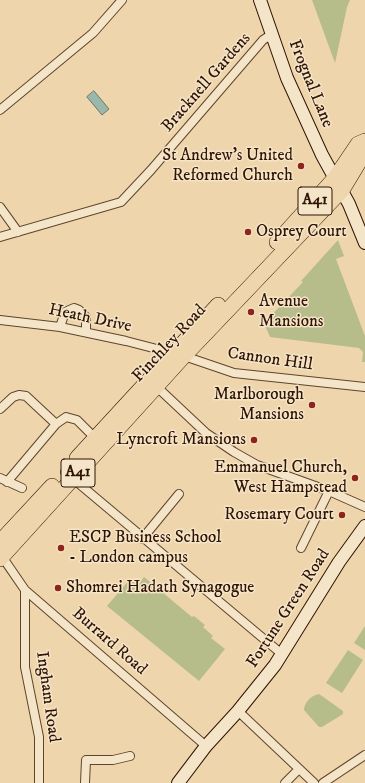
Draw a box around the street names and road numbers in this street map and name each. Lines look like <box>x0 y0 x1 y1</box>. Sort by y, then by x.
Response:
street label: Bracknell Gardens <box>158 29 256 137</box>
street label: Frognal Lane <box>283 37 337 131</box>
road number: A41 <box>298 187 332 215</box>
street label: Heath Drive <box>47 300 133 338</box>
street label: Finchley Road <box>129 301 211 387</box>
street label: Cannon Hill <box>226 344 314 376</box>
road number: A41 <box>61 459 95 487</box>
street label: Fortune Green Road <box>243 546 335 672</box>
street label: Burrard Road <box>67 604 151 680</box>
street label: Ingham Road <box>31 650 63 744</box>

